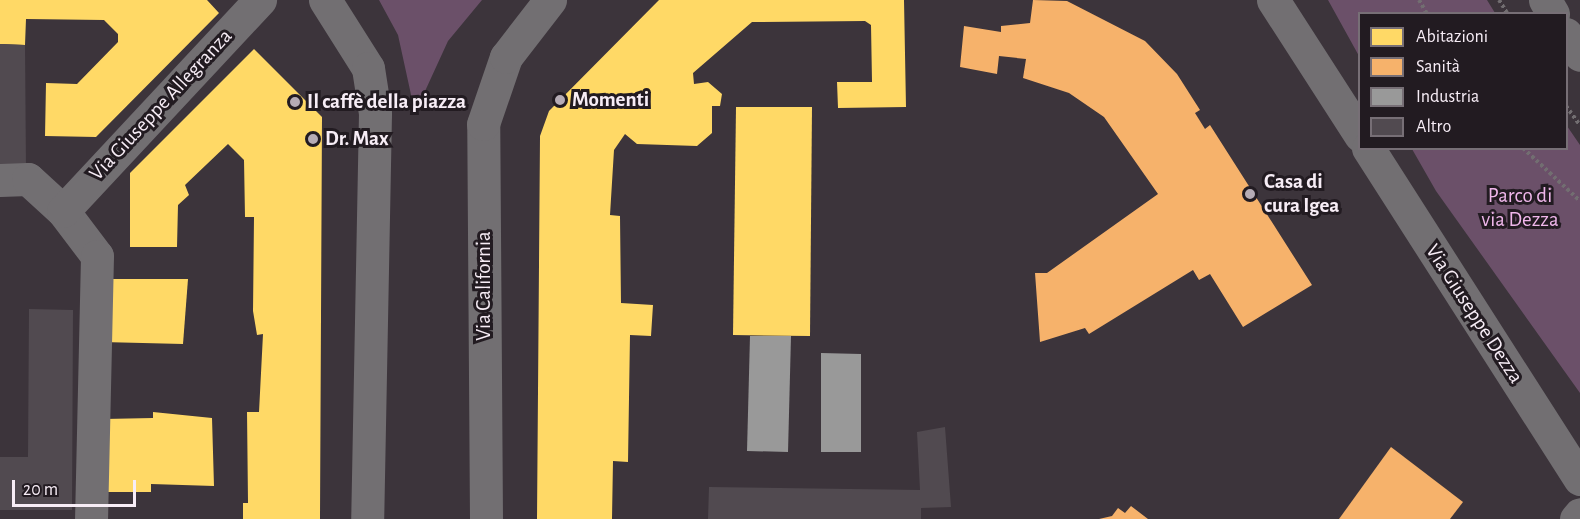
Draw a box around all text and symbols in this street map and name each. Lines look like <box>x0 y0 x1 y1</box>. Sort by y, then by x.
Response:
legend <box>1358 12 1568 150</box>
street label: Via Giuseppe Allegranza <box>84 24 238 186</box>
text: Abitazioni <box>1416 28 1488 46</box>
text: Sanità <box>1416 58 1460 76</box>
place label: Momenti <box>572 87 649 113</box>
text: Industria <box>1416 88 1479 106</box>
place label: Il caffè della piazza <box>307 89 466 115</box>
marker: Momenti <box>553 93 567 107</box>
marker: Il caffè della piazza <box>288 95 302 109</box>
text: Altro <box>1416 118 1451 136</box>
place label: Dr. Max <box>325 126 389 152</box>
marker: Dr. Max <box>306 132 320 146</box>
place label: Casa di cura Igea <box>1264 169 1339 219</box>
park label: Parco di via Dezza <box>1481 183 1559 233</box>
marker: Casa di cura Igea <box>1241 185 1259 203</box>
street label: Via California <box>471 231 497 341</box>
street label: Via Giuseppe Dezza <box>1420 240 1528 388</box>
scale bar <box>15 468 140 506</box>
text: 20 m <box>23 481 58 499</box>

